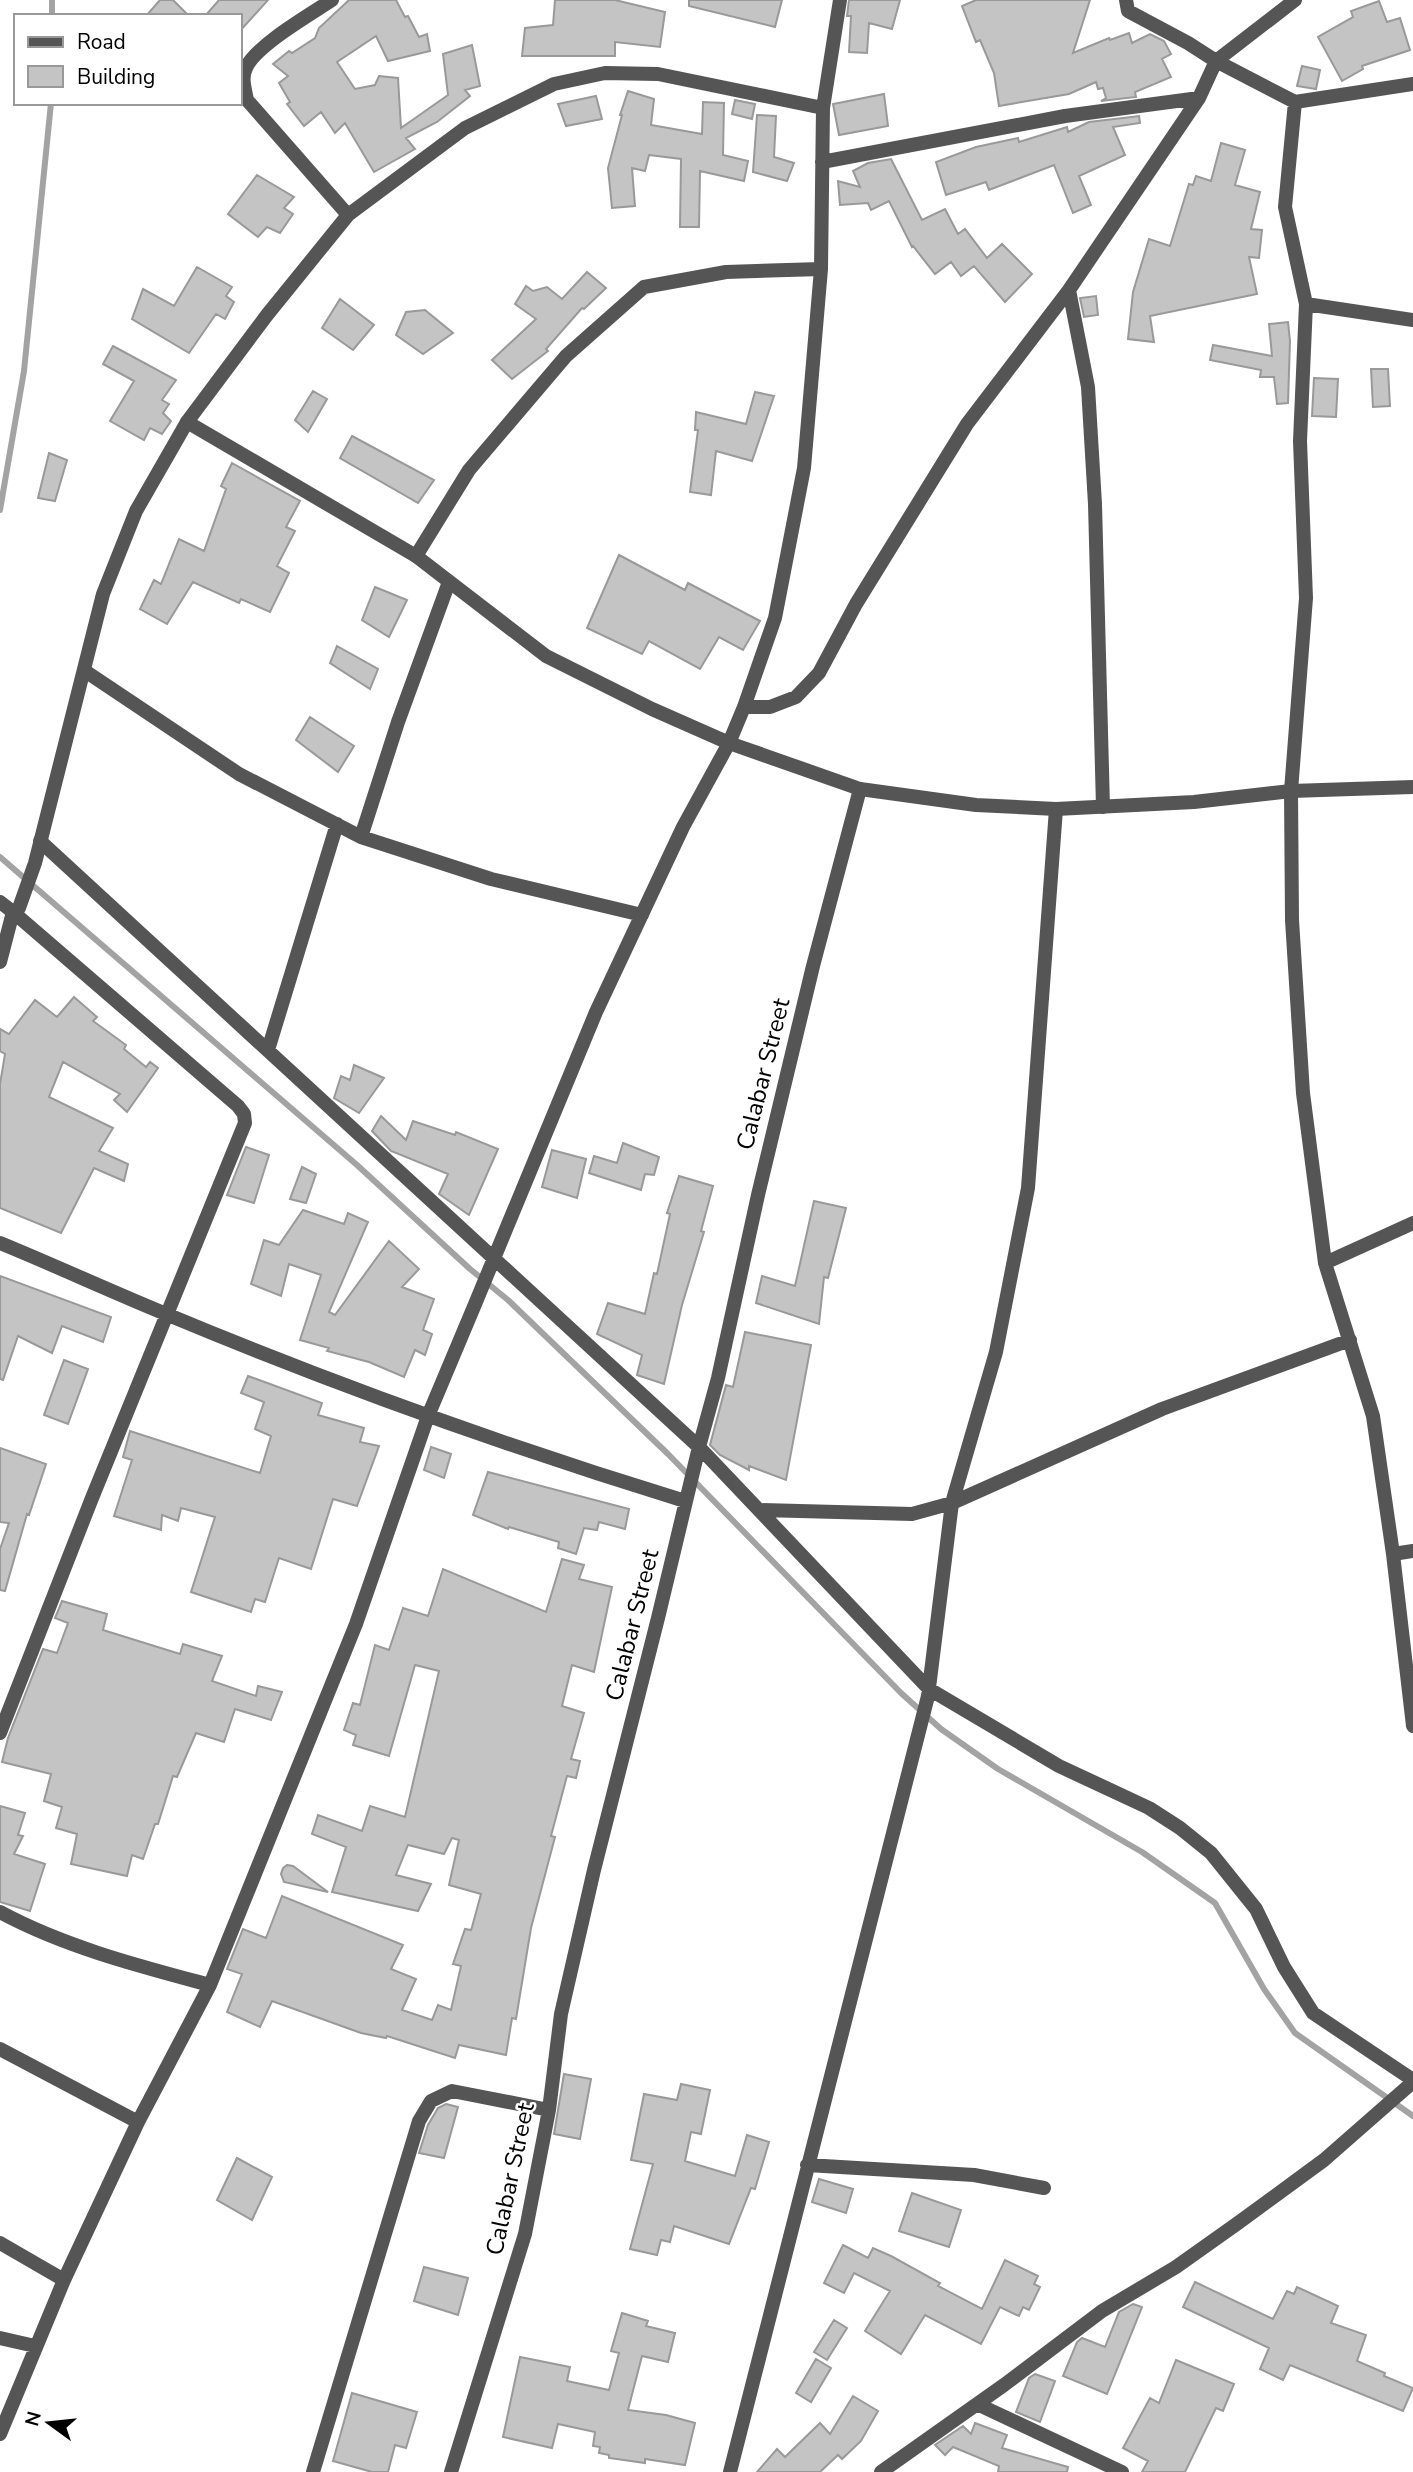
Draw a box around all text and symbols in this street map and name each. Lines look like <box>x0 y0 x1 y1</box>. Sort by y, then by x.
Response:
legend <box>14 14 242 105</box>
text: Road <box>77 28 126 56</box>
text: Building <box>77 63 155 91</box>
street label: Calabar Street <box>729 994 797 1153</box>
street label: Calabar Street <box>598 1545 666 1704</box>
street label: Calabar Street <box>478 2099 542 2258</box>
north arrow <box>14 2388 84 2458</box>
text: N <box>19 2409 48 2429</box>

